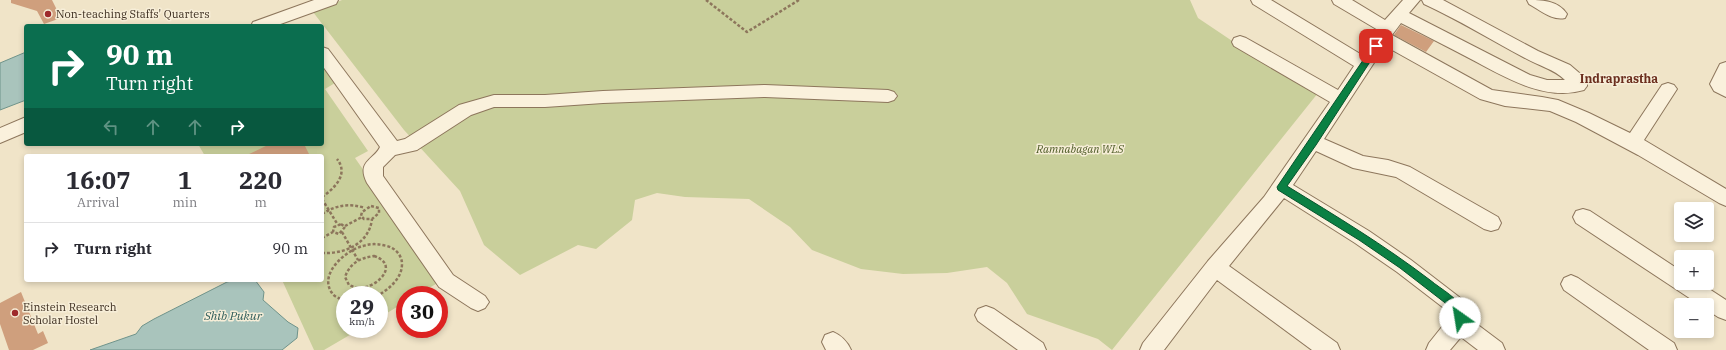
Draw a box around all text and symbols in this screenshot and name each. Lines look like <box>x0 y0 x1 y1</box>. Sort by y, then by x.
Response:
place label: Non-teaching Staffs' Quarters <box>56 7 210 21</box>
marker: Non-teaching Staffs' Quarters <box>43 9 53 19</box>
pin <box>1359 29 1393 63</box>
icon: arrive <box>1365 35 1387 57</box>
text: 90 m <box>106 36 173 73</box>
icon: right <box>40 40 92 92</box>
district label: Indraprastha <box>1580 71 1658 86</box>
text: Turn right <box>106 72 193 95</box>
icon: left <box>100 116 122 138</box>
icon: ahead <box>142 116 164 138</box>
icon: ahead <box>184 116 206 138</box>
icon: right <box>226 116 248 138</box>
park label: Ramnabagan WLS <box>1035 142 1125 156</box>
text: 16:07 <box>66 164 131 196</box>
text: 1 <box>178 164 192 196</box>
text: 220 <box>239 164 282 196</box>
text: Arrival <box>77 194 119 211</box>
text: min <box>172 194 197 211</box>
text: m <box>254 194 267 211</box>
map controls <box>1674 202 1714 338</box>
button: layers <box>1674 202 1714 242</box>
icon: right <box>40 238 62 260</box>
text: Turn right <box>74 239 152 258</box>
text: 90 m <box>272 239 308 258</box>
button: + <box>1674 250 1714 290</box>
speed limit sign: 30 <box>396 286 448 338</box>
text: 29 <box>350 293 374 320</box>
position arrow <box>1439 297 1481 339</box>
button: − <box>1674 298 1714 338</box>
place label: Einstein Research Scholar Hostel <box>23 300 117 327</box>
marker: Einstein Research Scholar Hostel <box>10 308 20 318</box>
water label: Shib Pukur <box>203 308 263 323</box>
text: km/h <box>349 315 375 328</box>

